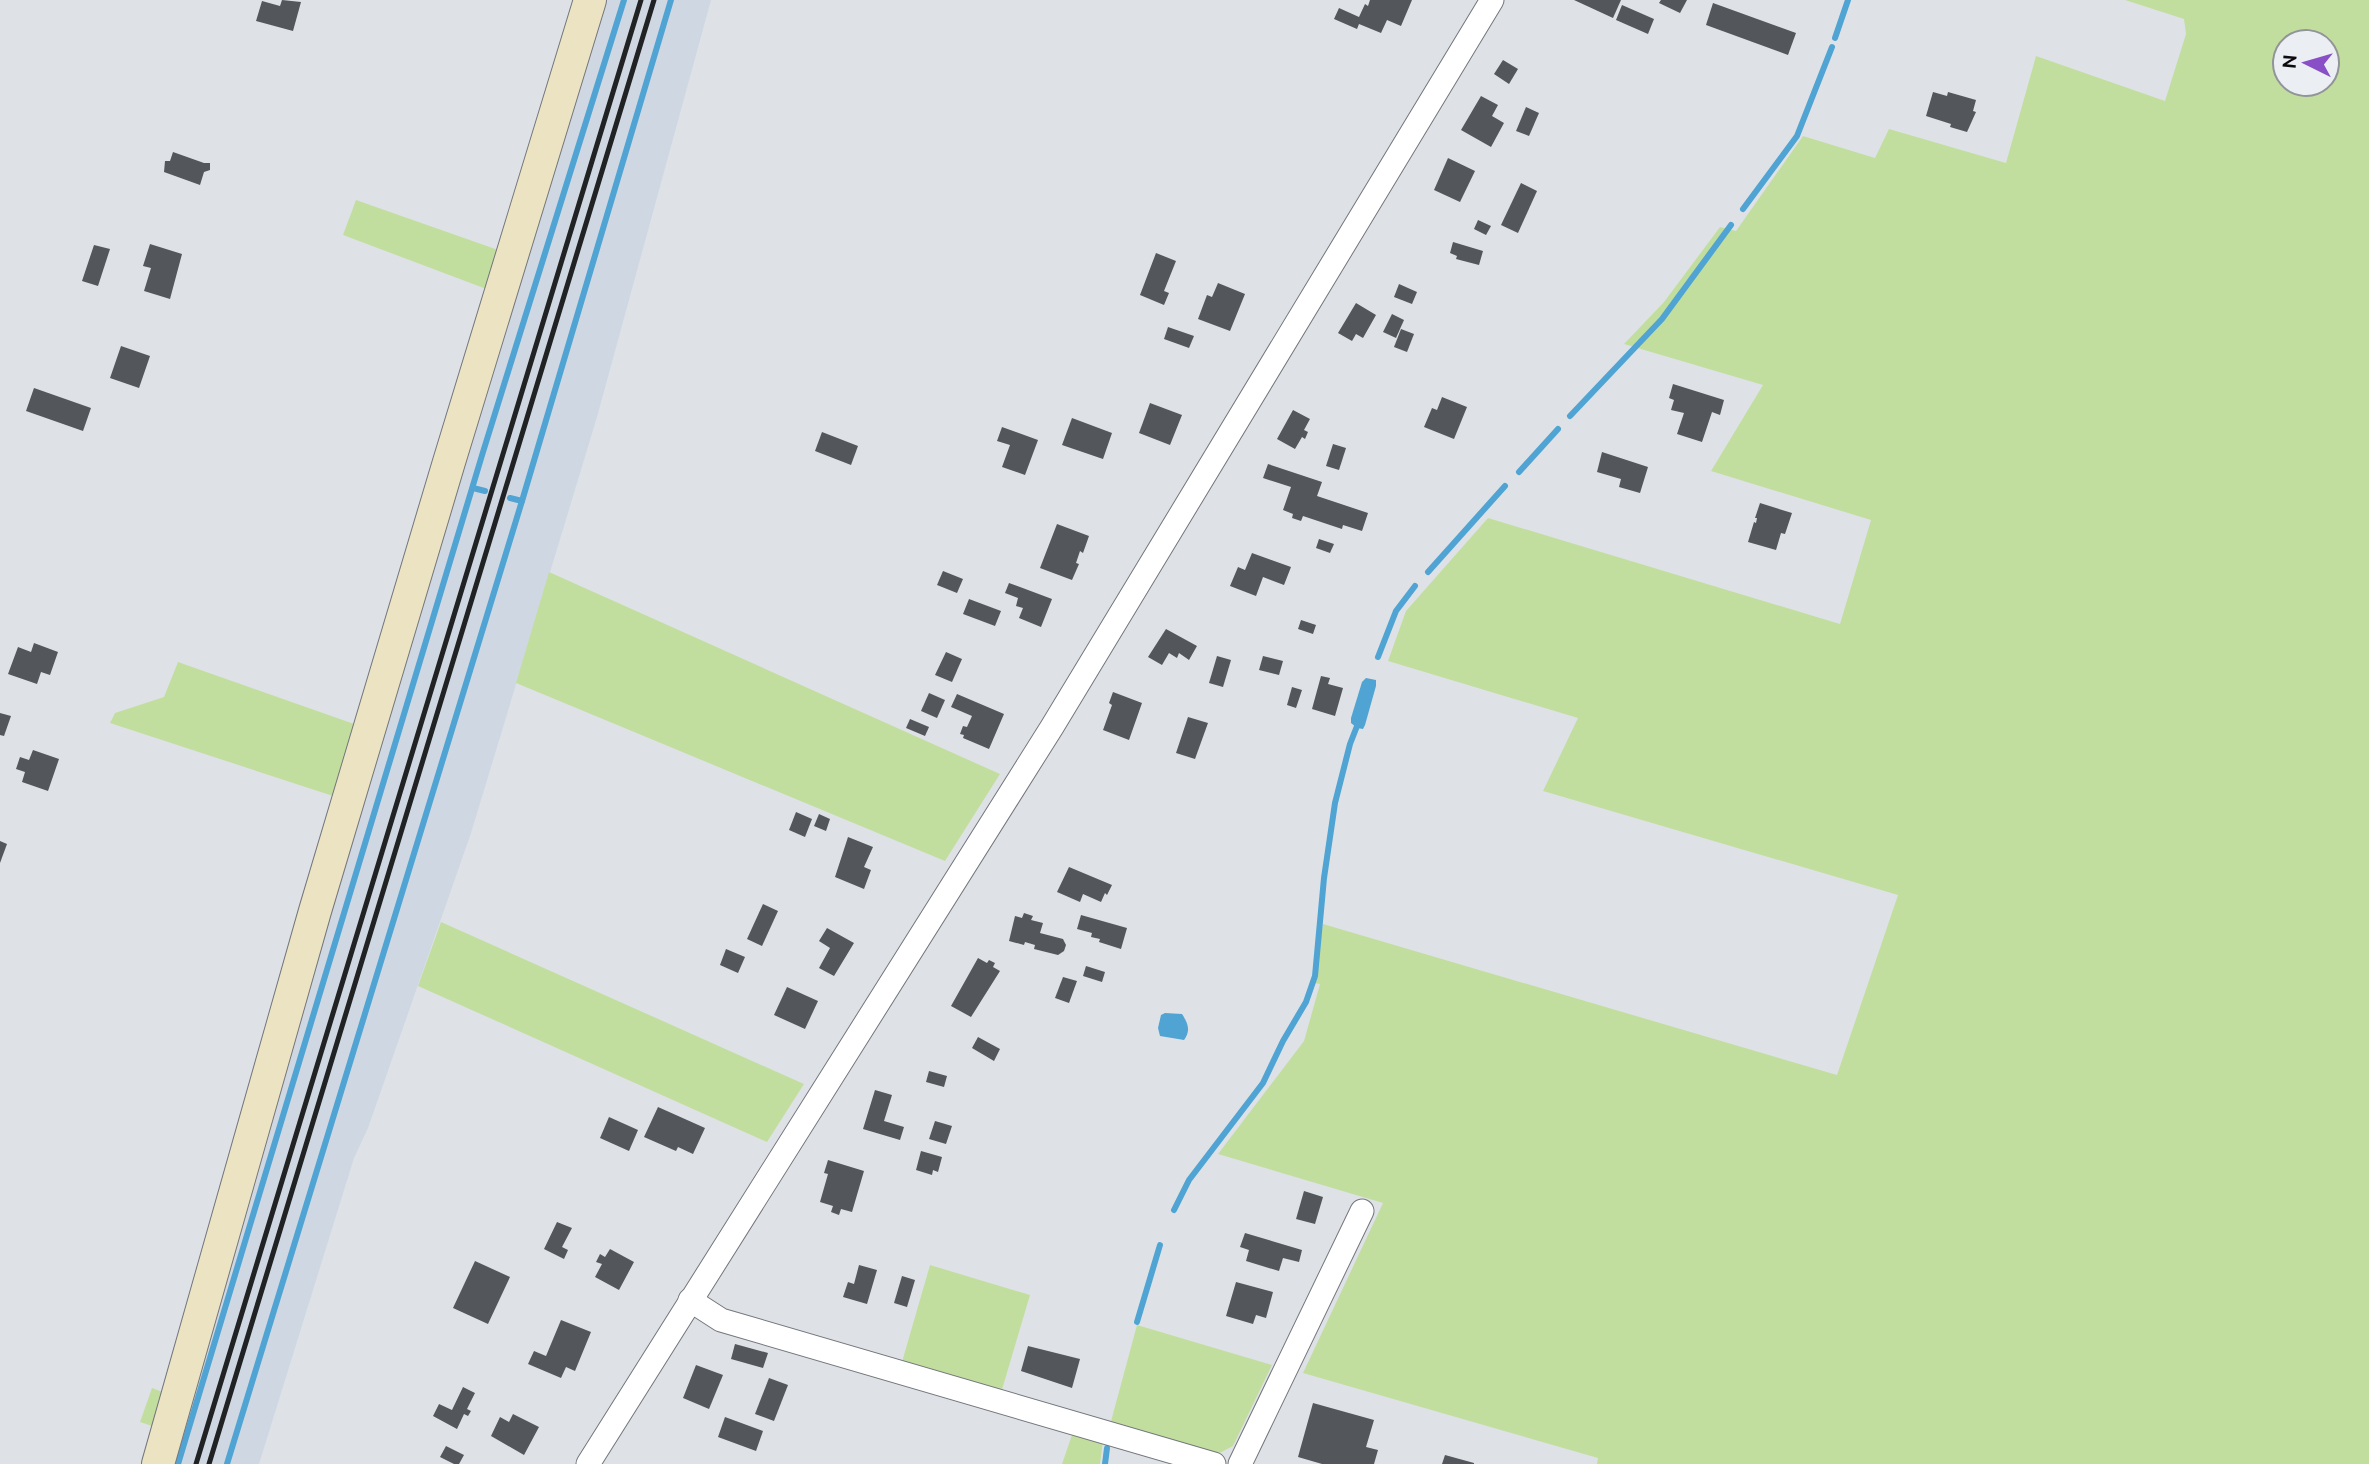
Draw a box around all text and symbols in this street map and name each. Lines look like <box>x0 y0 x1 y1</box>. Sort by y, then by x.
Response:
north arrow <box>2271 28 2341 98</box>
text: N <box>2277 53 2301 70</box>

